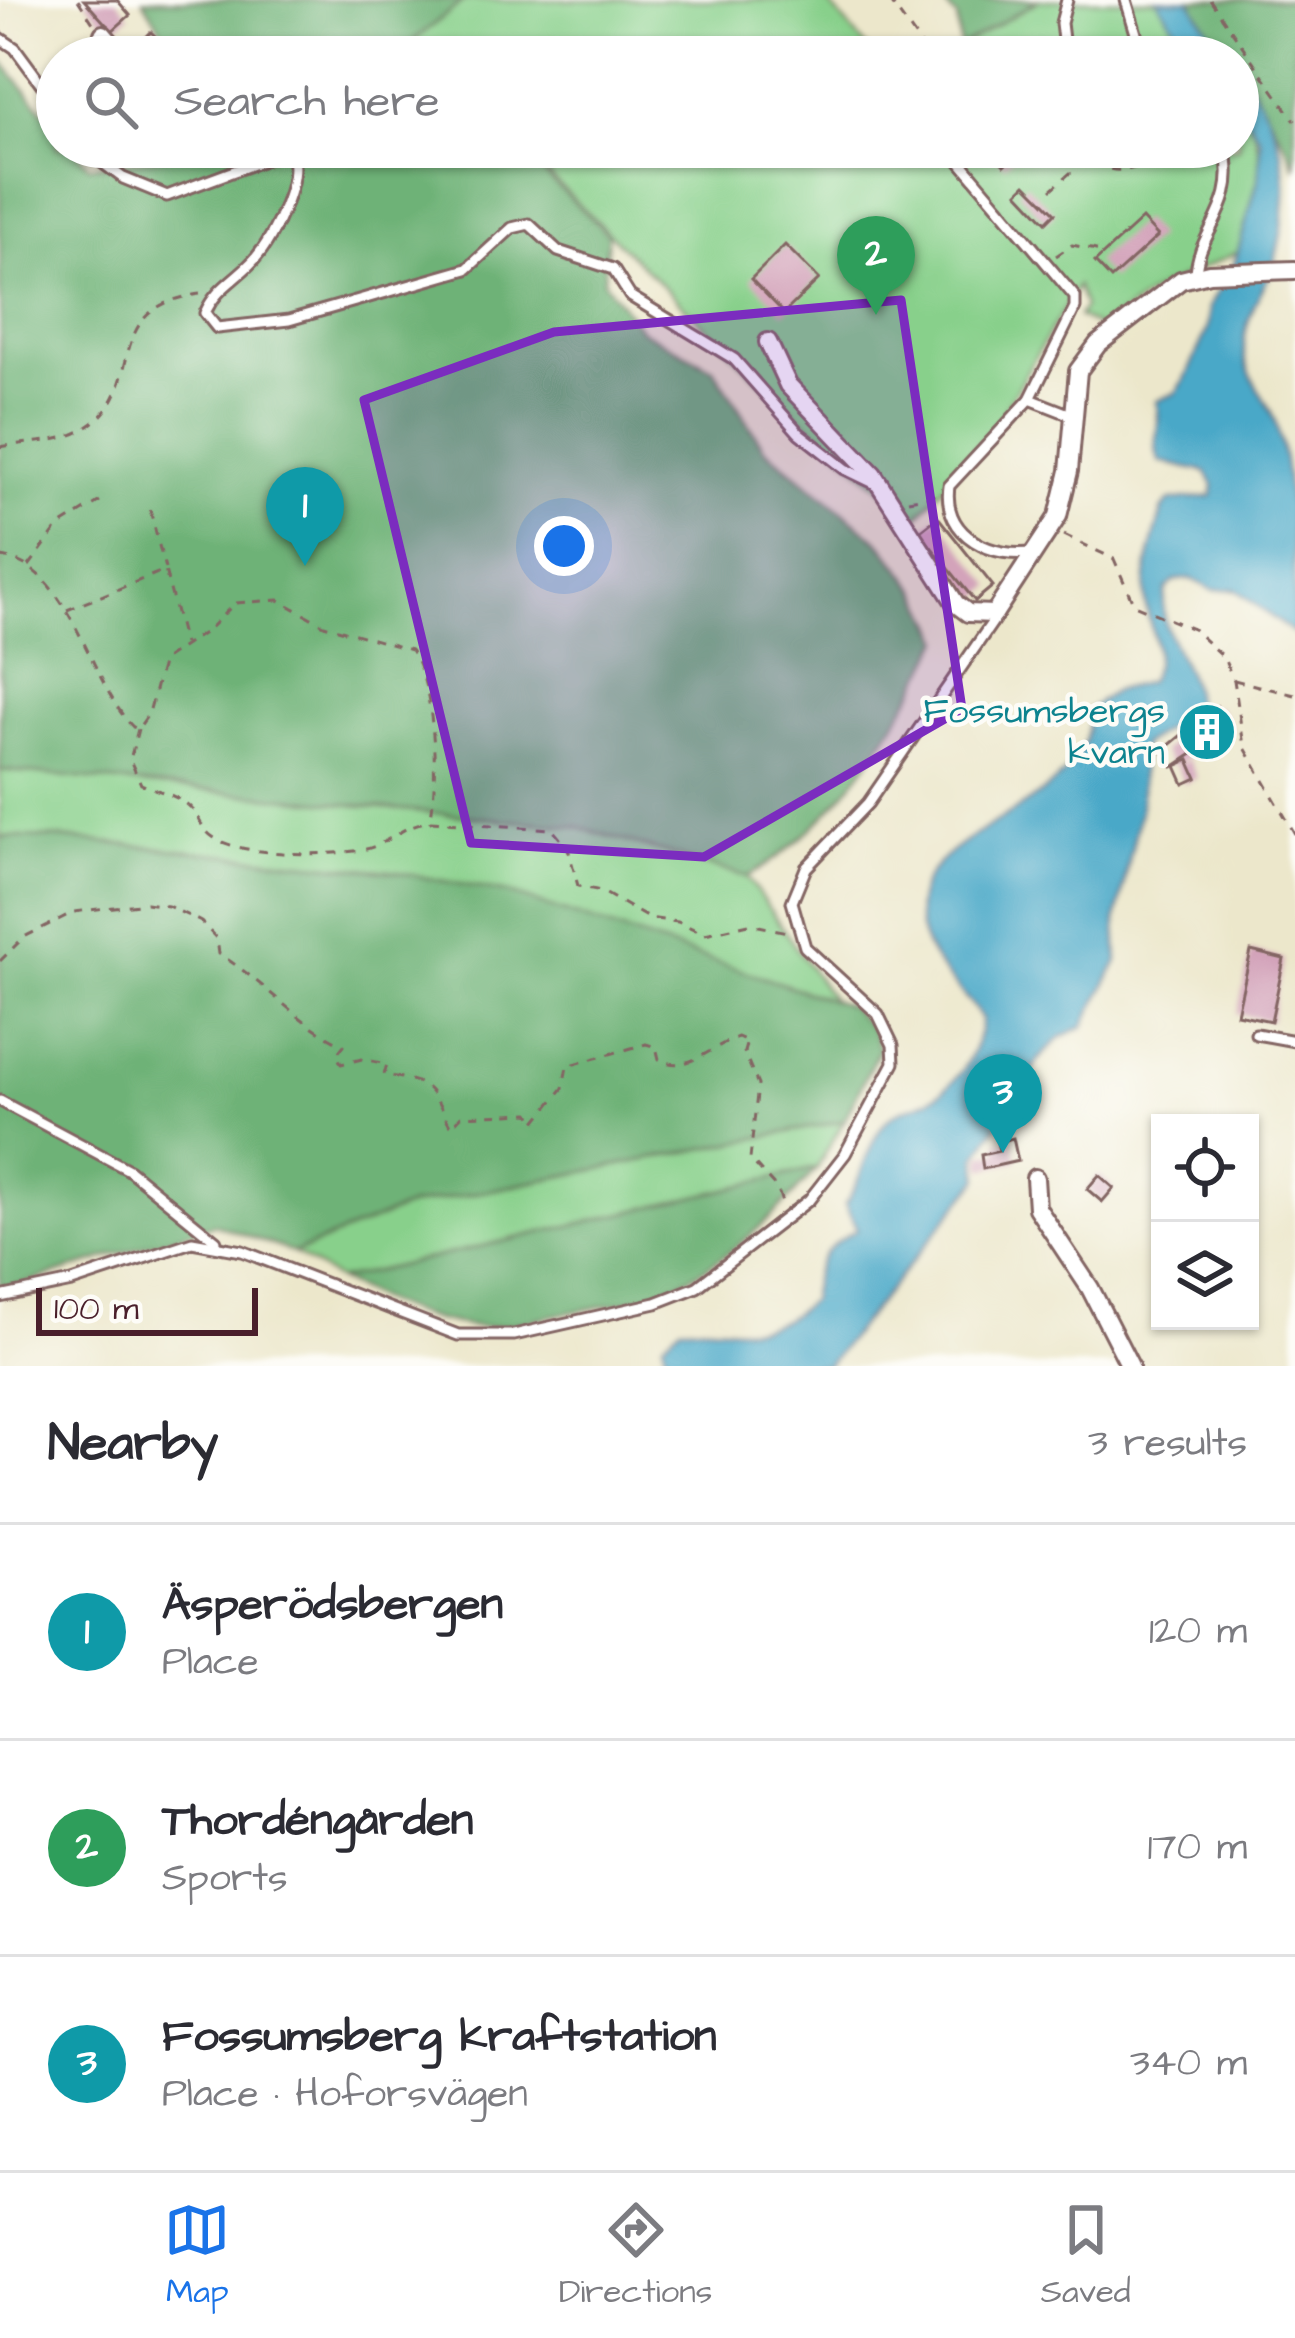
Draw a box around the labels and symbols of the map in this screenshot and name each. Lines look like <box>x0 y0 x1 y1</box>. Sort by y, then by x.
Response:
pin: 2 <box>837 216 915 315</box>
pin: 1 <box>266 467 344 566</box>
your location <box>534 516 594 576</box>
place label: Fossumsbergs kvarn <box>923 686 1165 778</box>
building icon: Fossumsbergs kvarn <box>1176 701 1238 763</box>
pin: 3 <box>964 1054 1042 1153</box>
scale bar <box>36 1282 258 1335</box>

